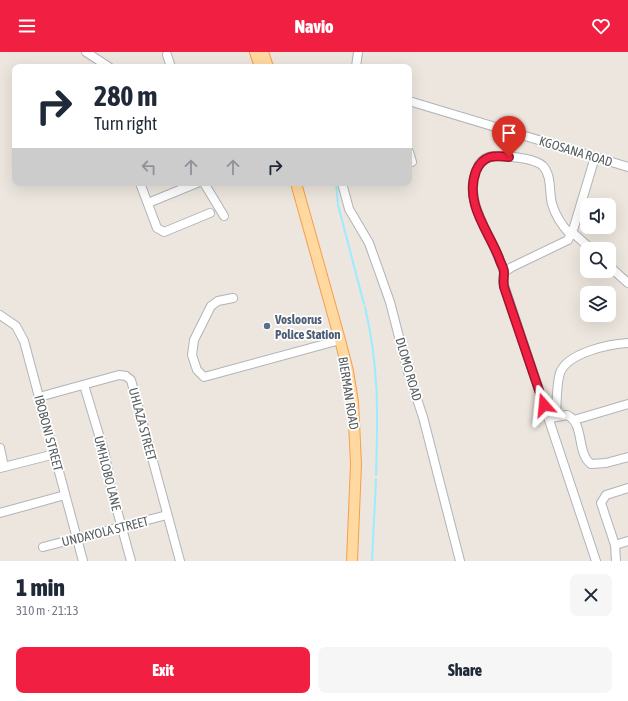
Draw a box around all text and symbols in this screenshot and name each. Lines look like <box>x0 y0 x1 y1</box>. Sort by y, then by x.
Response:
icon: menu <box>16 15 38 37</box>
icon: heart <box>590 15 612 37</box>
text: Navio <box>294 16 334 37</box>
icon: right <box>28 80 80 132</box>
text: 280 m <box>94 80 157 112</box>
text: Turn right <box>94 113 157 134</box>
pin <box>492 116 526 157</box>
icon: arrive <box>498 122 520 144</box>
street label: KGOSANA ROAD <box>537 133 614 170</box>
icon: left <box>138 156 160 178</box>
icon: ahead <box>180 156 202 178</box>
icon: ahead <box>222 156 244 178</box>
icon: right <box>264 156 286 178</box>
map controls <box>580 198 616 322</box>
button: sound <box>580 198 616 234</box>
button: search <box>580 242 616 278</box>
button: layers <box>580 286 616 322</box>
place label: Vosloorus Police Station <box>274 312 341 342</box>
marker: Vosloorus Police Station <box>262 321 272 331</box>
street label: DLOMO ROAD <box>392 336 425 403</box>
street label: BIERMAN ROAD <box>335 356 362 431</box>
position arrow <box>523 384 565 426</box>
street label: UHLAZA STREET <box>126 386 160 463</box>
street label: IBOBONI STREET <box>31 393 66 473</box>
street label: UMHLOBO LANE <box>91 434 124 512</box>
street label: UNDAYOLA STREET <box>60 513 150 550</box>
text: 1 min <box>16 574 65 601</box>
button: close <box>570 574 612 616</box>
text: 310 m · 21:13 <box>16 603 79 618</box>
button: Exit <box>16 647 310 693</box>
button: Share <box>318 647 612 693</box>

